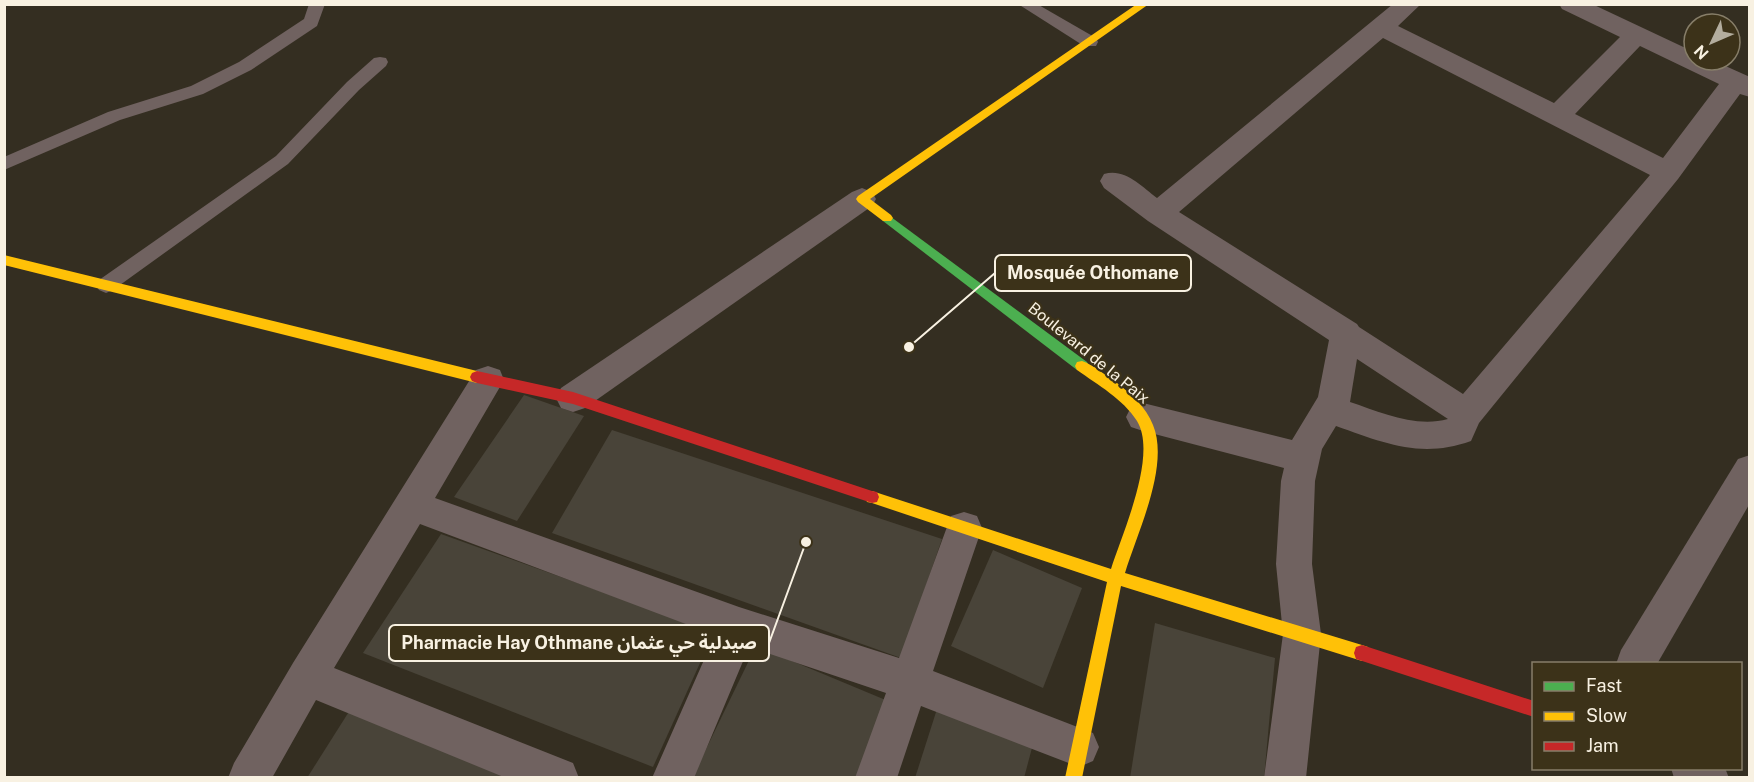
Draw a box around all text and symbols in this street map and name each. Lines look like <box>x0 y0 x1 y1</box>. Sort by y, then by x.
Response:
north arrow <box>1682 12 1742 72</box>
text: N <box>1690 41 1713 63</box>
callout: Mosquée Othomane <box>995 255 1191 291</box>
text: Mosquée Othomane <box>1007 262 1179 283</box>
street label: Boulevard de la Paix <box>1025 298 1153 408</box>
callout: Pharmacie Hay Othmane صيدلية حي عثمان <box>389 625 769 661</box>
text: Pharmacie Hay Othmane صيدلية حي عثمان <box>401 632 757 657</box>
legend <box>1532 662 1742 770</box>
text: Fast <box>1586 675 1622 696</box>
text: Slow <box>1586 705 1627 726</box>
text: Jam <box>1586 735 1619 756</box>

